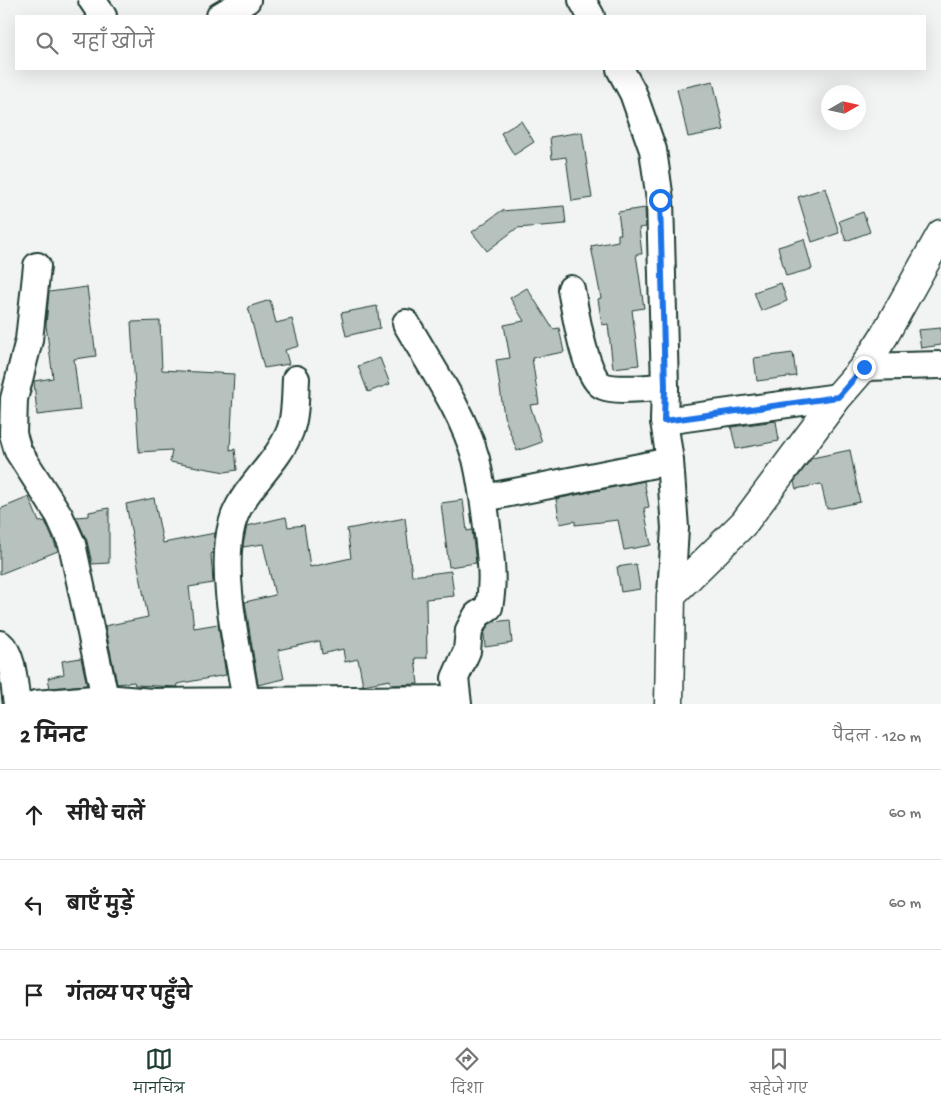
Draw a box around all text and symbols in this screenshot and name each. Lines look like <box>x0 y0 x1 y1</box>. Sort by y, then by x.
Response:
search box <box>15 15 926 70</box>
icon: search <box>33 29 61 57</box>
text: यहाँ खोजें <box>73 33 154 56</box>
north arrow <box>821 85 866 130</box>
route start <box>649 189 672 212</box>
route end <box>853 356 876 379</box>
text: 2 मिनट <box>20 726 86 751</box>
text: पैदल · 120 m <box>833 729 921 748</box>
icon: ahead <box>20 801 48 829</box>
text: सीधे चलें <box>67 805 144 828</box>
text: 60 m <box>889 805 921 824</box>
icon: left <box>20 891 48 919</box>
text: बाएँ मुड़ें <box>67 895 133 918</box>
text: 60 m <box>889 895 921 914</box>
icon: arrive <box>20 981 48 1009</box>
text: गंतव्य पर पहुँचे <box>67 985 191 1008</box>
tab: मानचित्र <box>133 1045 185 1104</box>
tab: दिशा <box>451 1045 483 1104</box>
tab: सहेजे गए <box>750 1045 808 1104</box>

